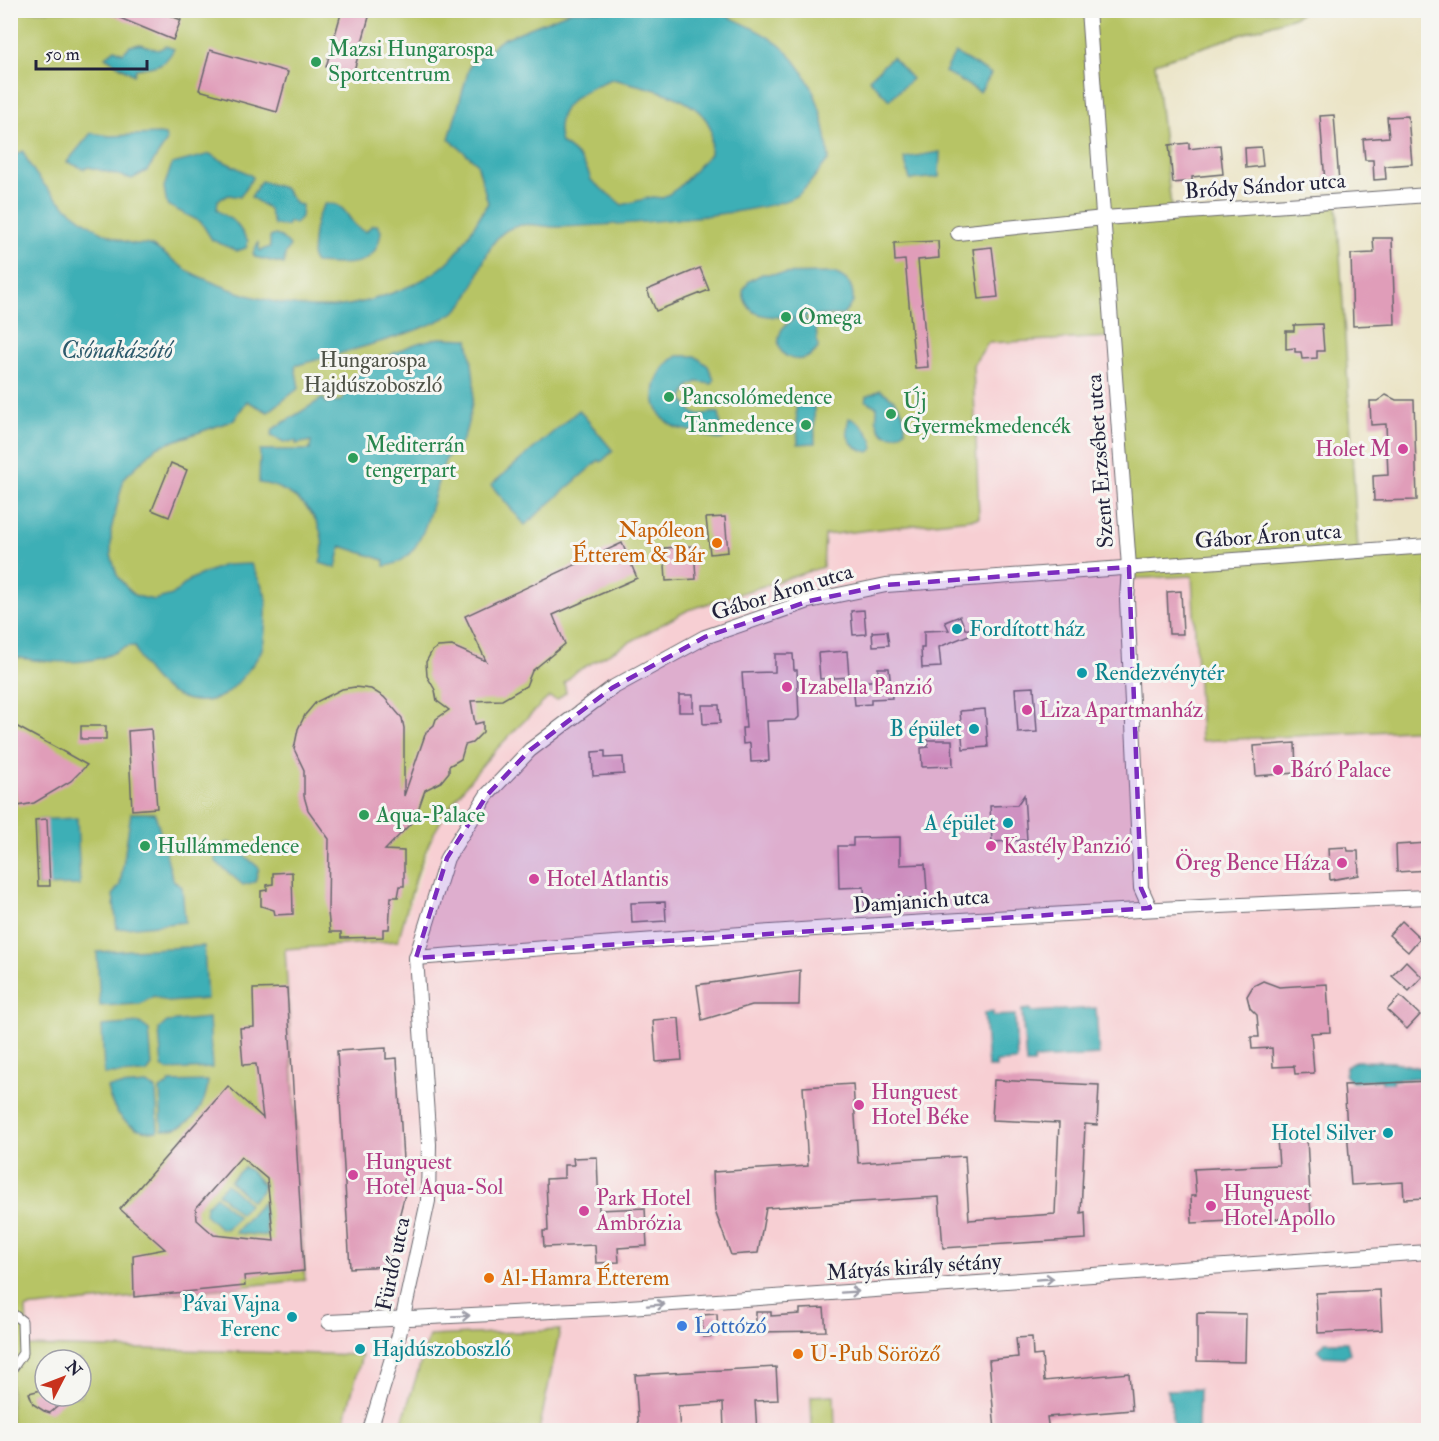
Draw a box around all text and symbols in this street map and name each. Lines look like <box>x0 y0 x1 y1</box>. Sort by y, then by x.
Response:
scale bar <box>36 33 147 71</box>
place label: Mazsi Hungarospa Sportcentrum <box>328 35 495 89</box>
text: 50 m <box>45 43 80 66</box>
marker: Mazsi Hungarospa Sportcentrum <box>309 55 323 69</box>
street label: Bródy Sándor utca <box>1184 166 1347 206</box>
place label: Omega <box>798 303 863 331</box>
marker: Omega <box>779 310 793 324</box>
water label: Csónakázótó <box>61 335 175 366</box>
park label: Hungarospa Hajdúszoboszló <box>304 346 442 399</box>
street label: Szent Erzsébet utca <box>1080 372 1120 549</box>
place label: Pancsolómedence <box>681 383 832 411</box>
place label: Új Gyermekmedencék <box>903 386 1072 440</box>
marker: Pancsolómedence <box>662 390 676 404</box>
marker: Új Gyermekmedencék <box>884 407 898 421</box>
place label: Tanmedence <box>684 411 794 439</box>
marker: Tanmedence <box>799 418 813 432</box>
place label: Mediterrán tengerpart <box>365 431 465 485</box>
place label: Holet M <box>1315 435 1391 463</box>
marker: Holet M <box>1396 442 1410 456</box>
marker: Mediterrán tengerpart <box>346 451 360 465</box>
place label: Napóleon Étterem & Bár <box>572 516 706 569</box>
street label: Gábor Áron utca <box>1194 517 1343 555</box>
marker: Napóleon Étterem & Bár <box>710 536 724 550</box>
street label: Gábor Áron utca <box>708 557 857 627</box>
place label: Fordított ház <box>969 615 1086 643</box>
marker: Fordított ház <box>950 622 964 636</box>
place label: Rendezvénytér <box>1094 659 1225 687</box>
marker: Rendezvénytér <box>1075 666 1089 680</box>
place label: Izabella Panzió <box>799 673 932 701</box>
marker: Izabella Panzió <box>780 680 794 694</box>
place label: Liza Apartmanház <box>1039 696 1204 725</box>
marker: Liza Apartmanház <box>1020 703 1034 717</box>
place label: B épület <box>889 715 962 744</box>
marker: B épület <box>967 722 981 736</box>
place label: Báró Palace <box>1290 756 1391 784</box>
marker: Báró Palace <box>1271 763 1285 777</box>
place label: Aqua-Palace <box>375 801 485 829</box>
marker: Aqua-Palace <box>357 808 371 822</box>
place label: A épület <box>923 809 996 838</box>
marker: A épület <box>1001 816 1015 830</box>
place label: Hullámmedence <box>157 832 299 860</box>
place label: Kastély Panzió <box>1003 832 1131 860</box>
marker: Hullámmedence <box>138 839 152 853</box>
marker: Kastély Panzió <box>984 839 998 853</box>
place label: Öreg Bence Háza <box>1175 849 1331 877</box>
marker: Öreg Bence Háza <box>1335 856 1349 870</box>
place label: Hotel Atlantis <box>546 865 668 893</box>
marker: Hotel Atlantis <box>527 872 541 886</box>
street label: Damjanich utca <box>852 882 991 920</box>
place label: Hunguest Hotel Béke <box>871 1078 969 1131</box>
marker: Hunguest Hotel Béke <box>852 1098 866 1112</box>
place label: Hotel Silver <box>1271 1119 1377 1147</box>
marker: Hotel Silver <box>1381 1126 1395 1140</box>
place label: Hunguest Hotel Aqua-Sol <box>365 1148 504 1201</box>
marker: Hunguest Hotel Aqua-Sol <box>346 1168 360 1182</box>
place label: Hunguest Hotel Apollo <box>1223 1179 1335 1233</box>
place label: Park Hotel Ambrózia <box>595 1184 691 1237</box>
marker: Hunguest Hotel Apollo <box>1204 1199 1218 1213</box>
marker: Park Hotel Ambrózia <box>577 1204 591 1218</box>
street label: Fürdő utca <box>369 1214 417 1313</box>
street label: Mátyás király sétány <box>826 1247 1003 1287</box>
place label: Al-Hamra Étterem <box>500 1263 670 1292</box>
marker: Al-Hamra Étterem <box>482 1271 496 1285</box>
one-way arrow <box>1034 1273 1054 1284</box>
one-way arrow <box>840 1286 860 1297</box>
place label: Pávai Vajna Ferenc <box>182 1290 281 1343</box>
one-way arrow <box>645 1299 665 1310</box>
marker: Pávai Vajna Ferenc <box>285 1310 299 1324</box>
one-way arrow <box>450 1310 470 1321</box>
place label: Lottózó <box>694 1312 767 1340</box>
marker: Lottózó <box>675 1319 689 1333</box>
place label: Hajdúszoboszló <box>372 1335 511 1363</box>
place label: U-Pub Söröző <box>810 1340 941 1368</box>
marker: Hajdúszoboszló <box>353 1342 367 1356</box>
marker: U-Pub Söröző <box>791 1347 805 1361</box>
north arrow <box>33 1348 93 1408</box>
text: N <box>61 1356 86 1381</box>

